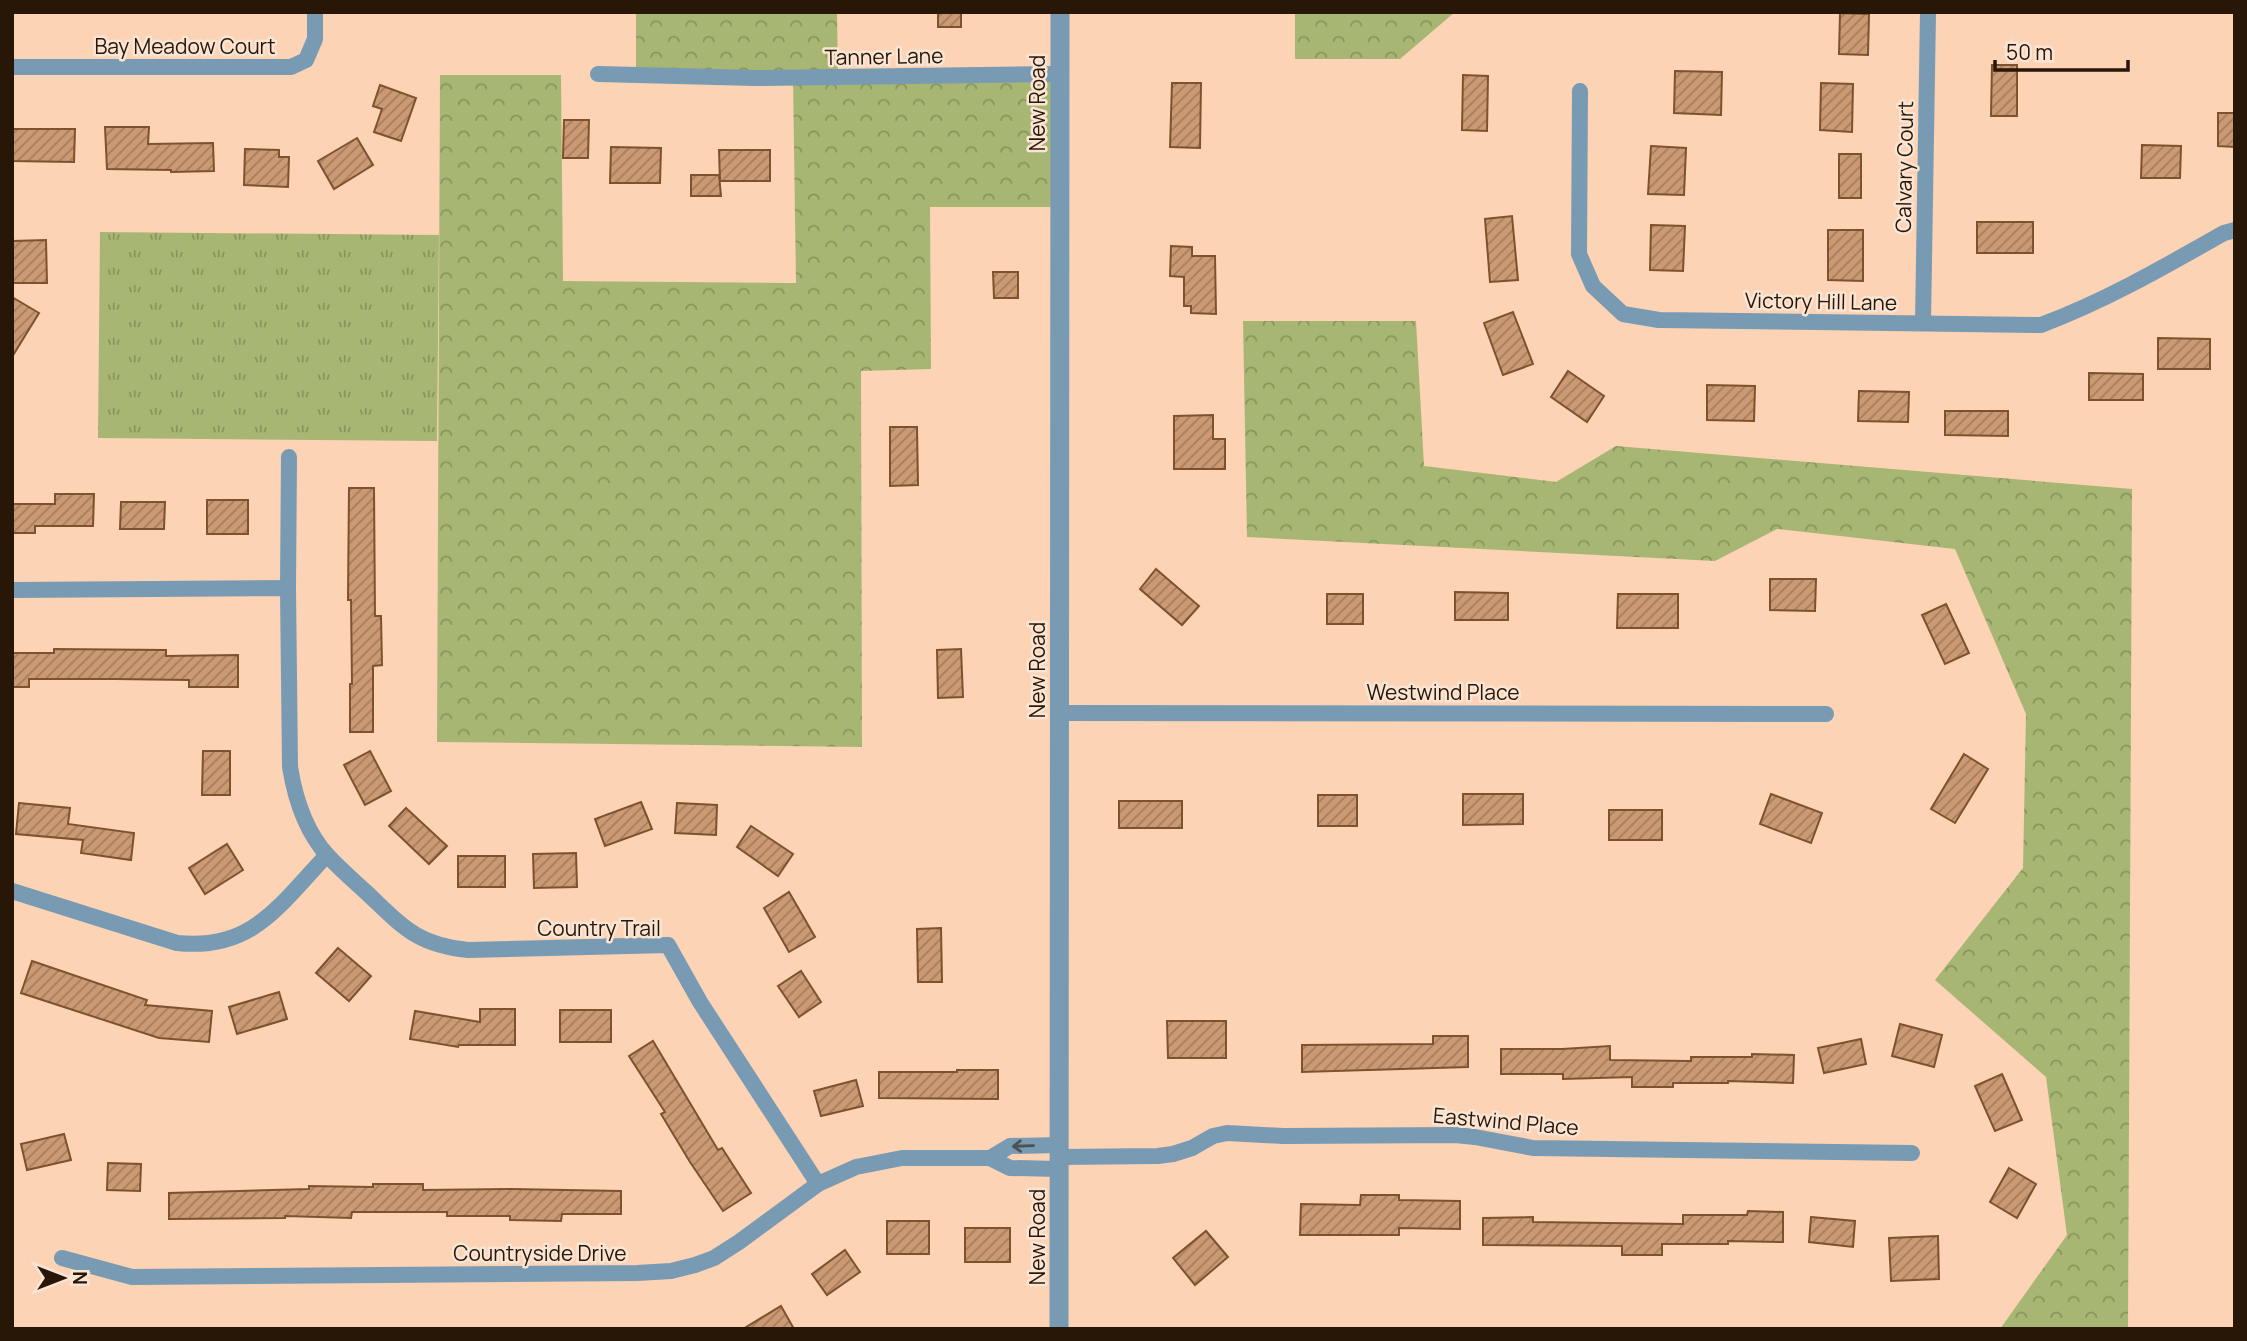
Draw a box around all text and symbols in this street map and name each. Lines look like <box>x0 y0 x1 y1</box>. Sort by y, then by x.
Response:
scale bar <box>1995 28 2128 72</box>
street label: Bay Meadow Court <box>94 32 276 60</box>
text: 50 m <box>2006 38 2053 66</box>
street label: Tanner Lane <box>824 41 944 71</box>
street label: New Road <box>1023 55 1051 151</box>
street label: Calvary Court <box>1889 101 1919 233</box>
street label: Victory Hill Lane <box>1745 286 1897 316</box>
street label: New Road <box>1023 622 1051 718</box>
street label: Westwind Place <box>1367 678 1520 706</box>
street label: Country Trail <box>537 914 661 942</box>
street label: Eastwind Place <box>1432 1101 1580 1141</box>
one-way arrow <box>1012 1139 1035 1153</box>
street label: New Road <box>1023 1189 1051 1285</box>
street label: Countryside Drive <box>453 1239 627 1267</box>
north arrow <box>28 1243 98 1313</box>
text: N <box>67 1271 93 1285</box>

